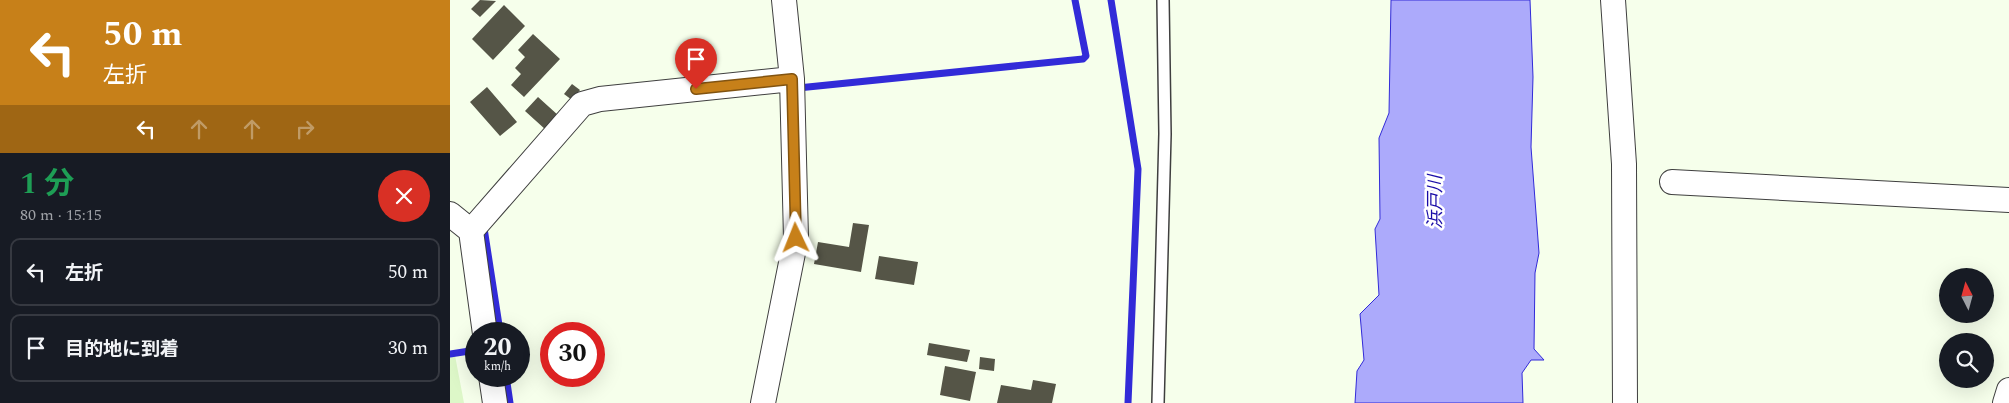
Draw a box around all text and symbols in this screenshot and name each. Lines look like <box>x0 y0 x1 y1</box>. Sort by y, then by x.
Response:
text: 50 m <box>103 8 183 61</box>
icon: left <box>20 20 85 85</box>
pin <box>675 38 717 89</box>
icon: arrive <box>682 45 710 73</box>
text: 左折 <box>103 59 147 92</box>
icon: left <box>132 115 160 143</box>
icon: ahead <box>185 115 213 143</box>
icon: ahead <box>238 115 266 143</box>
icon: right <box>291 115 319 143</box>
text: 1 分 <box>20 161 74 207</box>
button: close <box>378 170 430 222</box>
water label: 浜戸川 <box>1422 173 1449 229</box>
text: 80 m · 15:15 <box>20 203 102 227</box>
position arrow <box>769 211 821 263</box>
icon: left <box>22 258 50 286</box>
text: 50 m <box>388 258 428 287</box>
text: 左折 <box>65 259 103 288</box>
north arrow <box>1939 268 1994 322</box>
map controls <box>1939 268 1994 388</box>
speed limit sign: 30 <box>540 322 605 387</box>
text: 20 <box>483 329 512 367</box>
button: search <box>1939 333 1994 388</box>
icon: arrive <box>22 334 50 362</box>
text: 30 m <box>388 334 428 363</box>
text: 目的地に到着 <box>65 335 179 364</box>
text: km/h <box>484 357 511 376</box>

